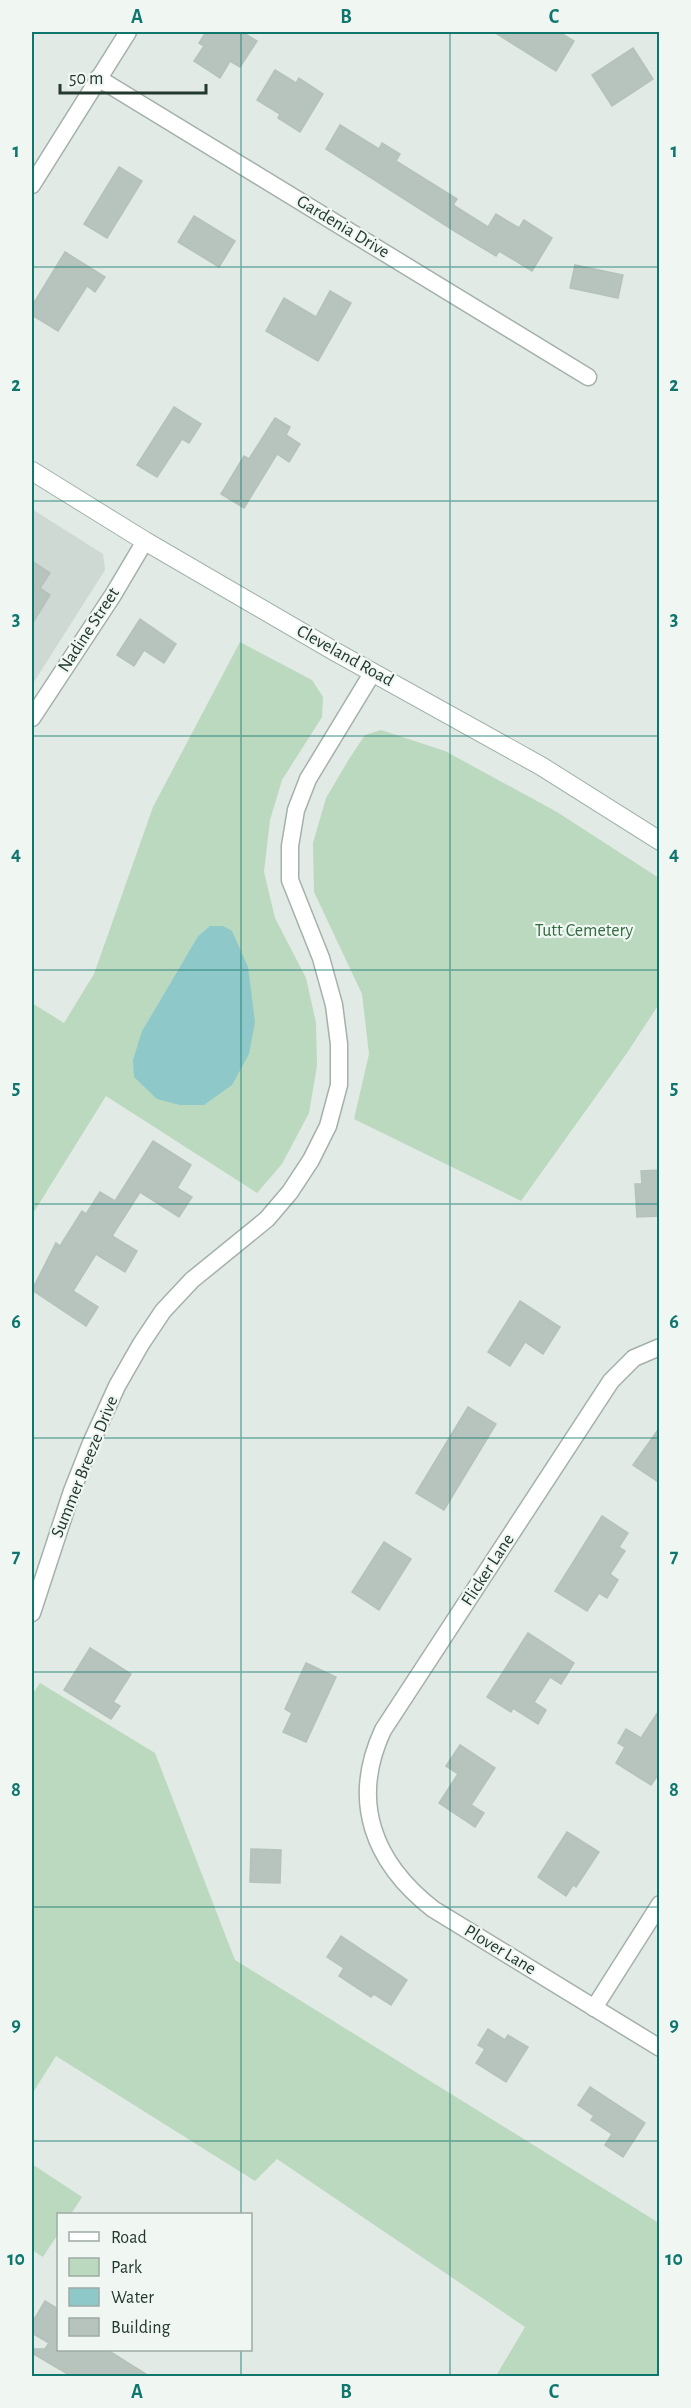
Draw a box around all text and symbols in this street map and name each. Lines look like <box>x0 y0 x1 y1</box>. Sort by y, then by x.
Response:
text: A <box>131 7 143 27</box>
text: B <box>340 7 352 27</box>
text: C <box>549 7 560 27</box>
scale bar <box>60 57 206 95</box>
text: 50 m <box>69 70 103 88</box>
text: 1 <box>12 141 20 161</box>
text: 1 <box>670 141 678 161</box>
street label: Gardenia Drive <box>294 192 392 262</box>
text: 2 <box>11 375 21 395</box>
text: 2 <box>669 375 679 395</box>
street label: Nadine Street <box>55 584 123 676</box>
text: 3 <box>12 609 20 629</box>
text: 3 <box>670 609 678 629</box>
street label: Cleveland Road <box>294 622 396 690</box>
text: 4 <box>11 844 21 864</box>
text: 4 <box>669 844 679 864</box>
park label: Tutt Cemetery <box>535 922 634 940</box>
text: 5 <box>12 1078 20 1098</box>
text: 5 <box>670 1078 678 1098</box>
text: 6 <box>11 1312 21 1332</box>
text: 6 <box>669 1312 679 1332</box>
street label: Summer Breeze Drive <box>48 1394 122 1540</box>
street label: Flicker Lane <box>458 1531 518 1609</box>
text: 7 <box>12 1546 21 1566</box>
text: 7 <box>670 1546 679 1566</box>
text: 8 <box>11 1780 21 1800</box>
text: 8 <box>669 1780 679 1800</box>
street label: Plover Lane <box>461 1922 539 1978</box>
text: 9 <box>11 2015 21 2035</box>
text: 9 <box>669 2015 679 2035</box>
legend <box>57 2213 252 2351</box>
text: Road <box>111 2229 147 2247</box>
text: 10 <box>7 2249 25 2269</box>
text: 10 <box>665 2249 683 2269</box>
text: Park <box>111 2259 143 2277</box>
text: Water <box>111 2289 154 2307</box>
text: Building <box>111 2319 171 2337</box>
text: A <box>131 2382 143 2402</box>
text: B <box>340 2382 352 2402</box>
text: C <box>549 2382 560 2402</box>

